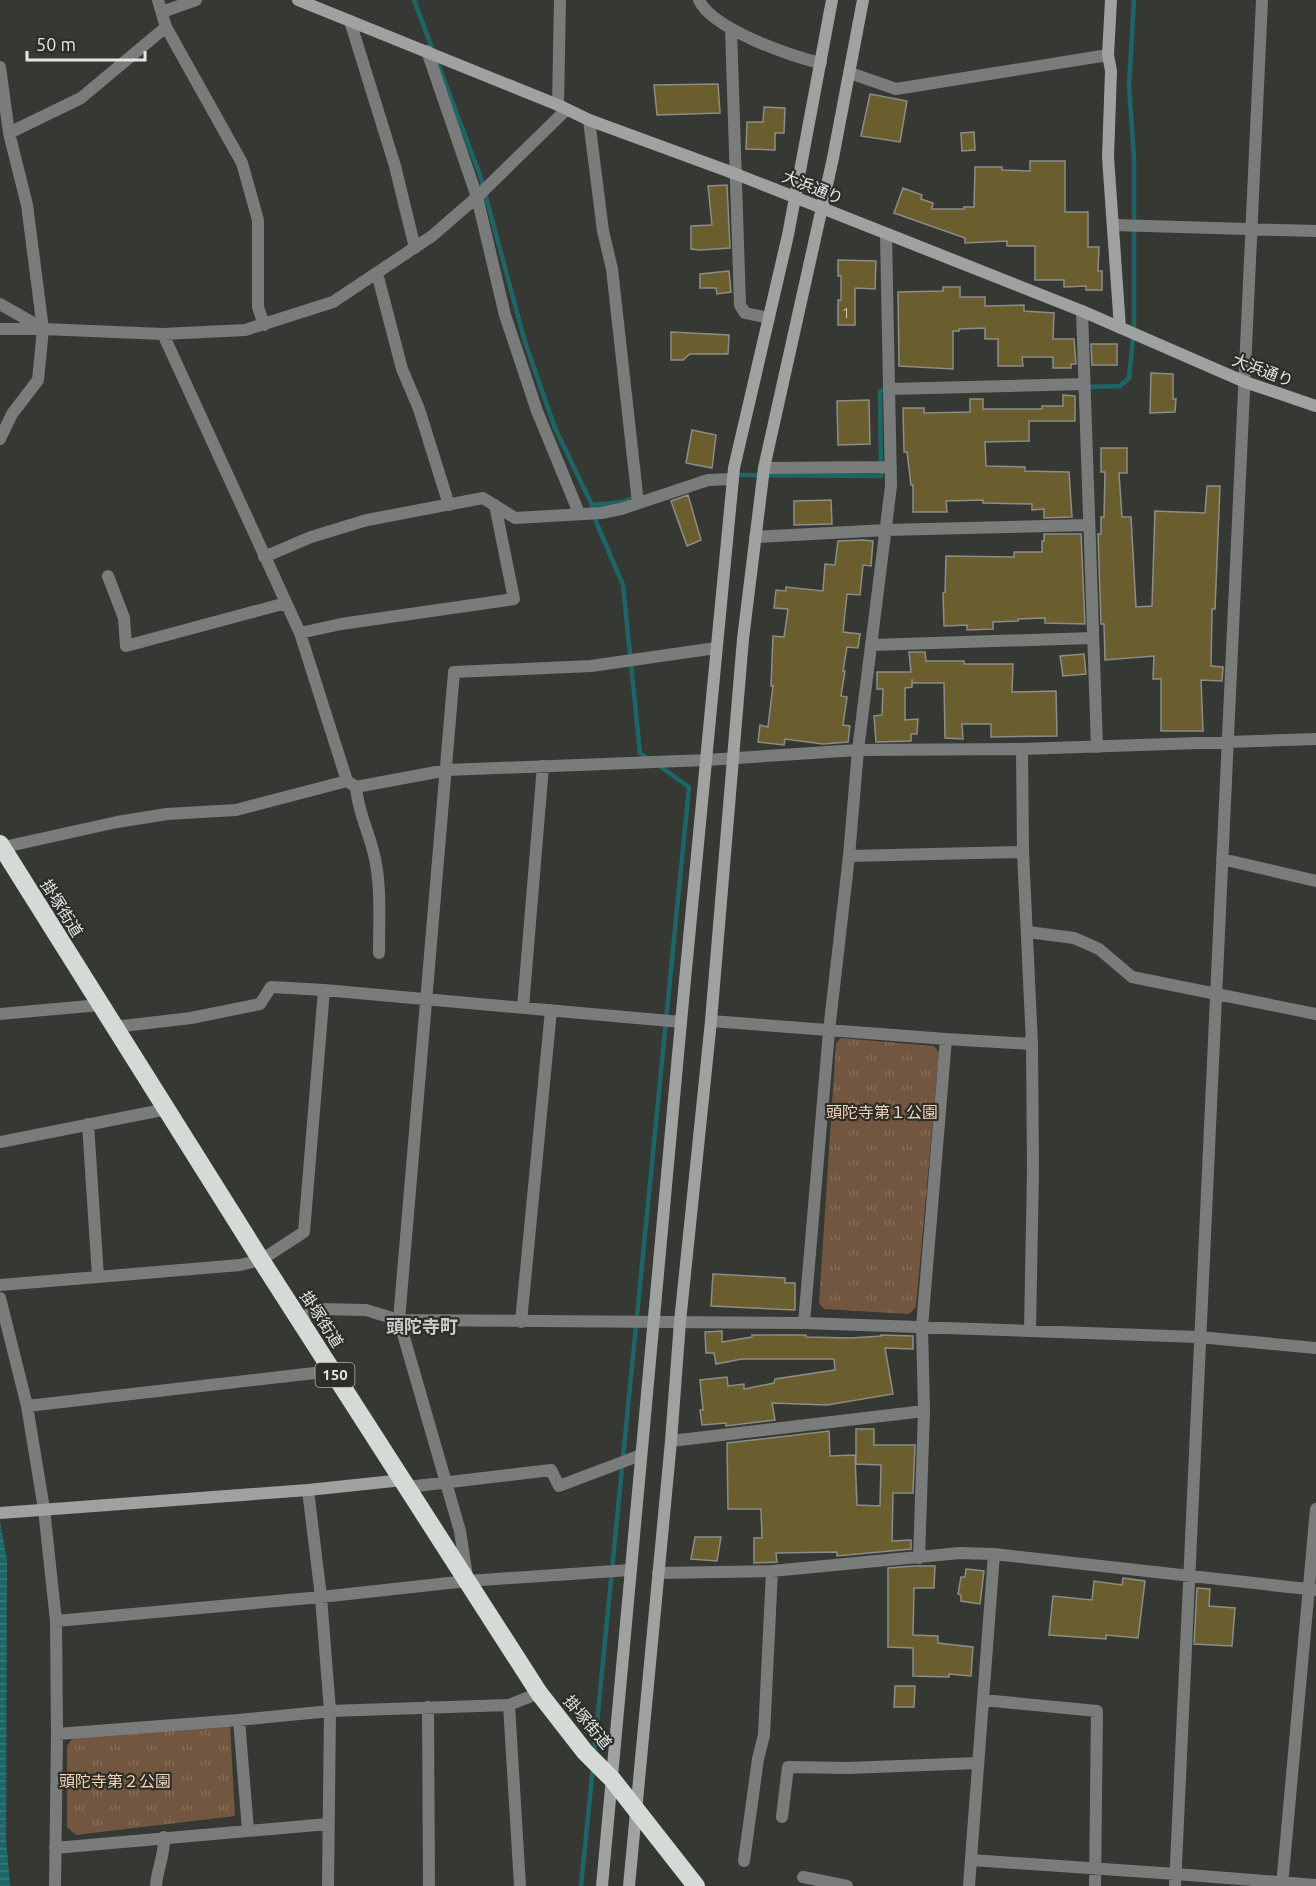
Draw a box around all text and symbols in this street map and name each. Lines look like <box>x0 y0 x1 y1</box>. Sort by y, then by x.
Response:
scale bar <box>27 24 146 62</box>
text: 50 m <box>36 34 76 54</box>
street label: 大浜通り <box>780 167 846 207</box>
house number: 1 <box>842 305 850 321</box>
street label: 大浜通り <box>1230 350 1296 390</box>
street label: 掛塚街道 <box>37 876 87 940</box>
park label: 頭陀寺第１公園 <box>826 1103 938 1121</box>
street label: 掛塚街道 <box>297 1287 347 1351</box>
district label: 頭陀寺町 <box>386 1316 458 1336</box>
road number: 150 <box>316 1363 354 1387</box>
street label: 掛塚街道 <box>561 1692 615 1752</box>
park label: 頭陀寺第２公園 <box>59 1772 171 1790</box>

